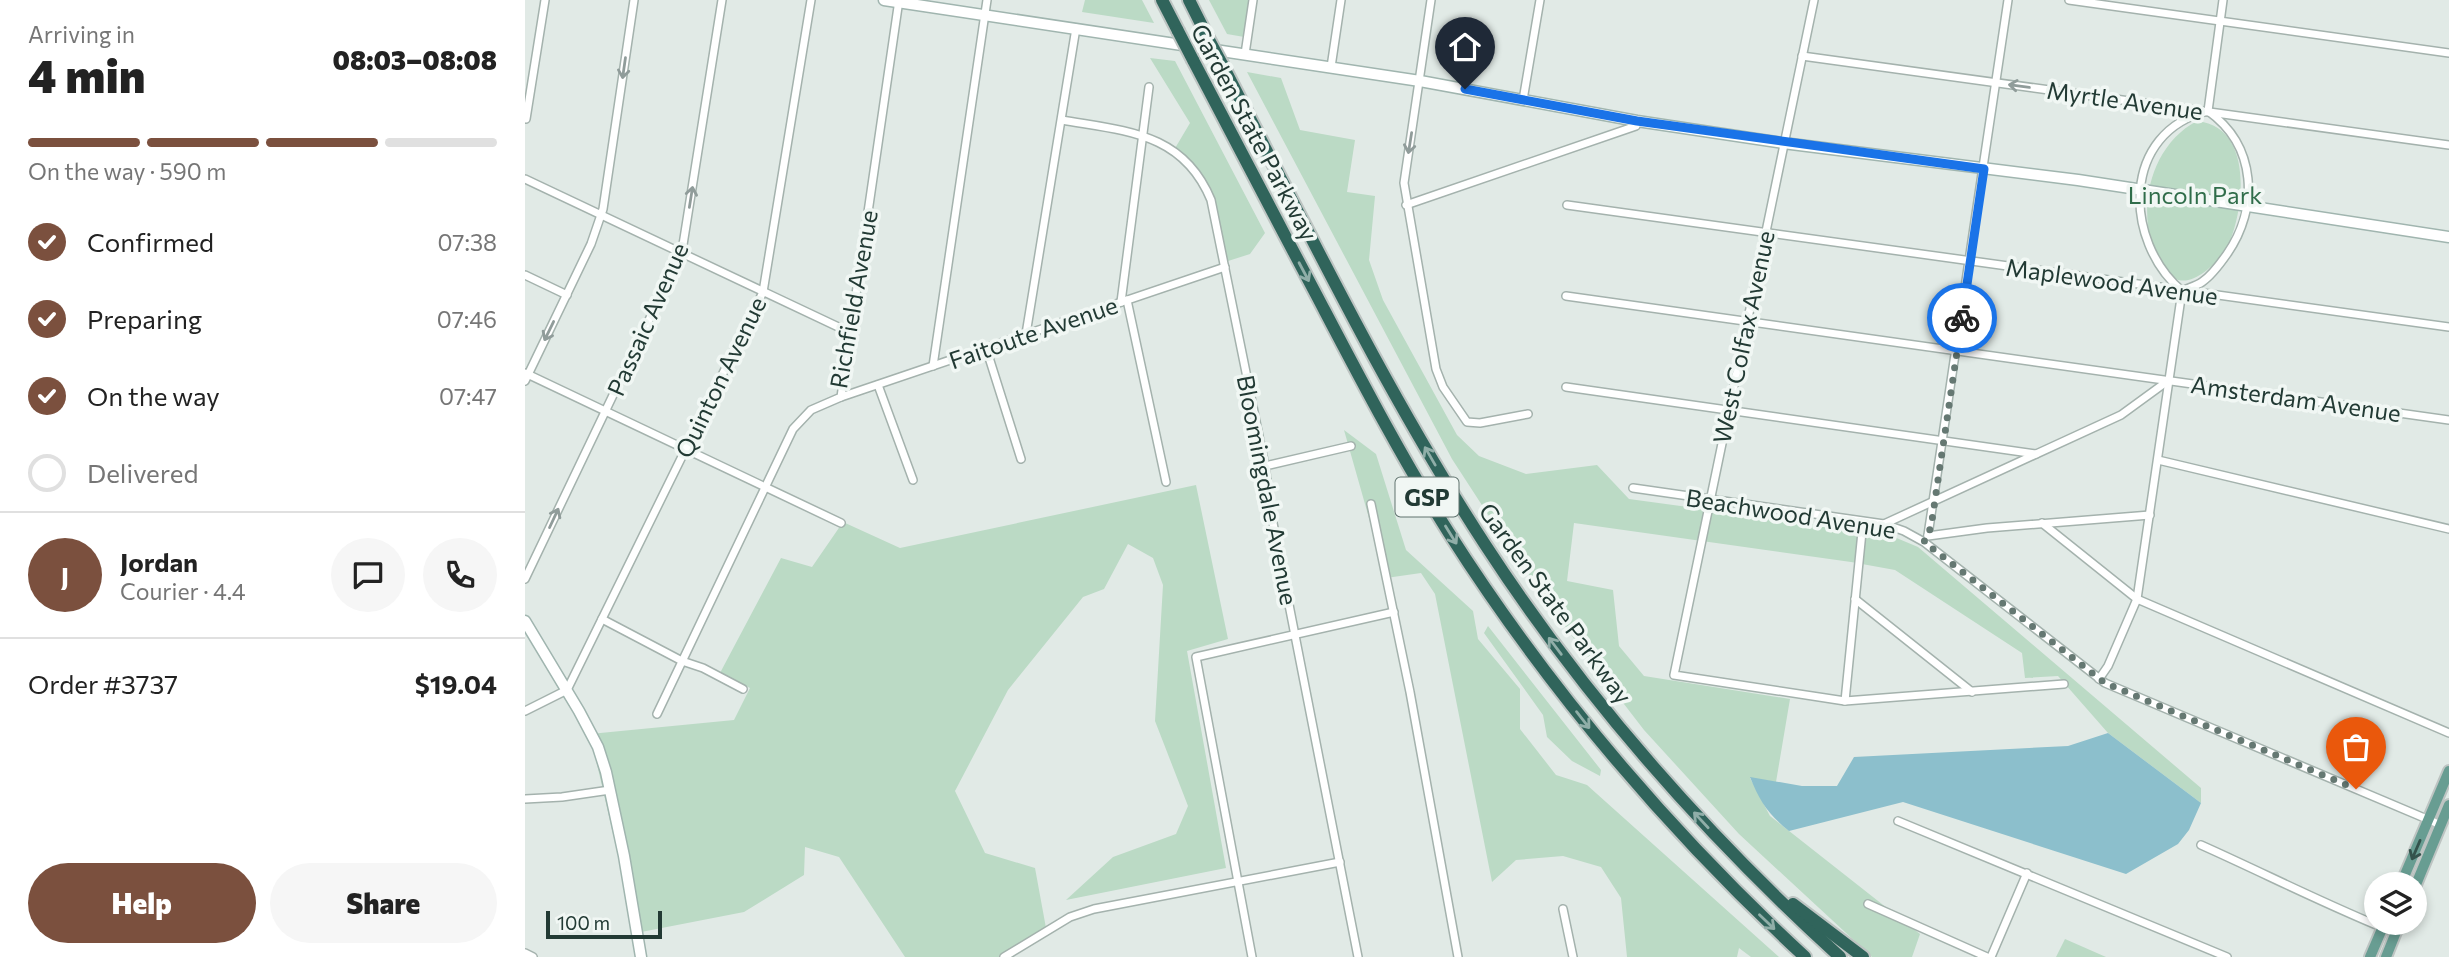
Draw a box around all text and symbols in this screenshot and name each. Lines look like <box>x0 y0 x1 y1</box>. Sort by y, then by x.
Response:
pin <box>1435 17 1495 89</box>
street label: Garden State Parkway <box>1186 19 1324 245</box>
text: Arriving in <box>28 20 135 48</box>
icon: home <box>1446 28 1484 66</box>
text: 08:03–08:08 <box>332 44 497 75</box>
text: 4 min <box>28 46 146 102</box>
one-way arrow <box>617 56 630 78</box>
street label: Myrtle Avenue <box>2045 75 2205 125</box>
one-way arrow <box>2008 79 2031 92</box>
one-way arrow <box>1403 131 1416 153</box>
text: On the way · 590 m <box>28 157 226 185</box>
park label: Lincoln Park <box>2128 180 2262 209</box>
one-way arrow <box>685 186 698 209</box>
street label: Richfield Avenue <box>823 207 883 391</box>
icon: check <box>28 223 66 261</box>
text: Confirmed <box>87 226 214 257</box>
text: 07:38 <box>437 228 497 256</box>
street label: West Colfax Avenue <box>1706 228 1780 446</box>
street label: Passaic Avenue <box>600 238 694 400</box>
street label: Maplewood Avenue <box>2004 252 2220 310</box>
one-way arrow <box>1298 262 1312 282</box>
courier <box>1927 283 1997 353</box>
street label: Faitoute Avenue <box>945 290 1121 374</box>
street label: Quinton Avenue <box>669 292 771 462</box>
icon: bike <box>1943 299 1981 337</box>
icon: check <box>28 300 66 338</box>
text: Preparing <box>87 303 202 334</box>
text: 07:46 <box>437 305 497 333</box>
one-way arrow <box>542 320 556 341</box>
street label: Amsterdam Avenue <box>2189 369 2403 427</box>
street label: Bloomingdale Avenue <box>1231 373 1305 607</box>
icon: check <box>28 377 66 415</box>
text: On the way <box>87 380 220 411</box>
text: 07:47 <box>439 382 497 410</box>
one-way arrow <box>1423 446 1436 467</box>
text: Delivered <box>87 457 198 488</box>
road number: GSP <box>1395 477 1459 516</box>
street label: Beachwood Avenue <box>1684 482 1898 544</box>
street label: Garden State Parkway <box>1473 497 1639 709</box>
one-way arrow <box>548 508 562 529</box>
one-way arrow <box>1444 525 1458 545</box>
button: chat <box>331 538 405 612</box>
button: phone <box>423 538 497 612</box>
text: Jordan <box>120 546 198 577</box>
text: J <box>61 560 69 591</box>
text: Courier · 4.4 <box>120 577 246 605</box>
one-way arrow <box>1548 637 1563 655</box>
text: Order #3737 <box>28 668 178 699</box>
text: $19.04 <box>415 668 497 699</box>
one-way arrow <box>1576 711 1591 729</box>
pin <box>2326 717 2386 789</box>
icon: bag <box>2337 728 2375 766</box>
one-way arrow <box>1692 812 1709 829</box>
one-way arrow <box>2408 838 2421 860</box>
button: Help <box>28 863 256 943</box>
button: Share <box>270 863 497 943</box>
map controls <box>2364 872 2427 935</box>
button: layers <box>2364 872 2427 935</box>
scale bar <box>546 908 661 940</box>
text: 100 m <box>557 911 610 934</box>
one-way arrow <box>1758 913 1775 930</box>

